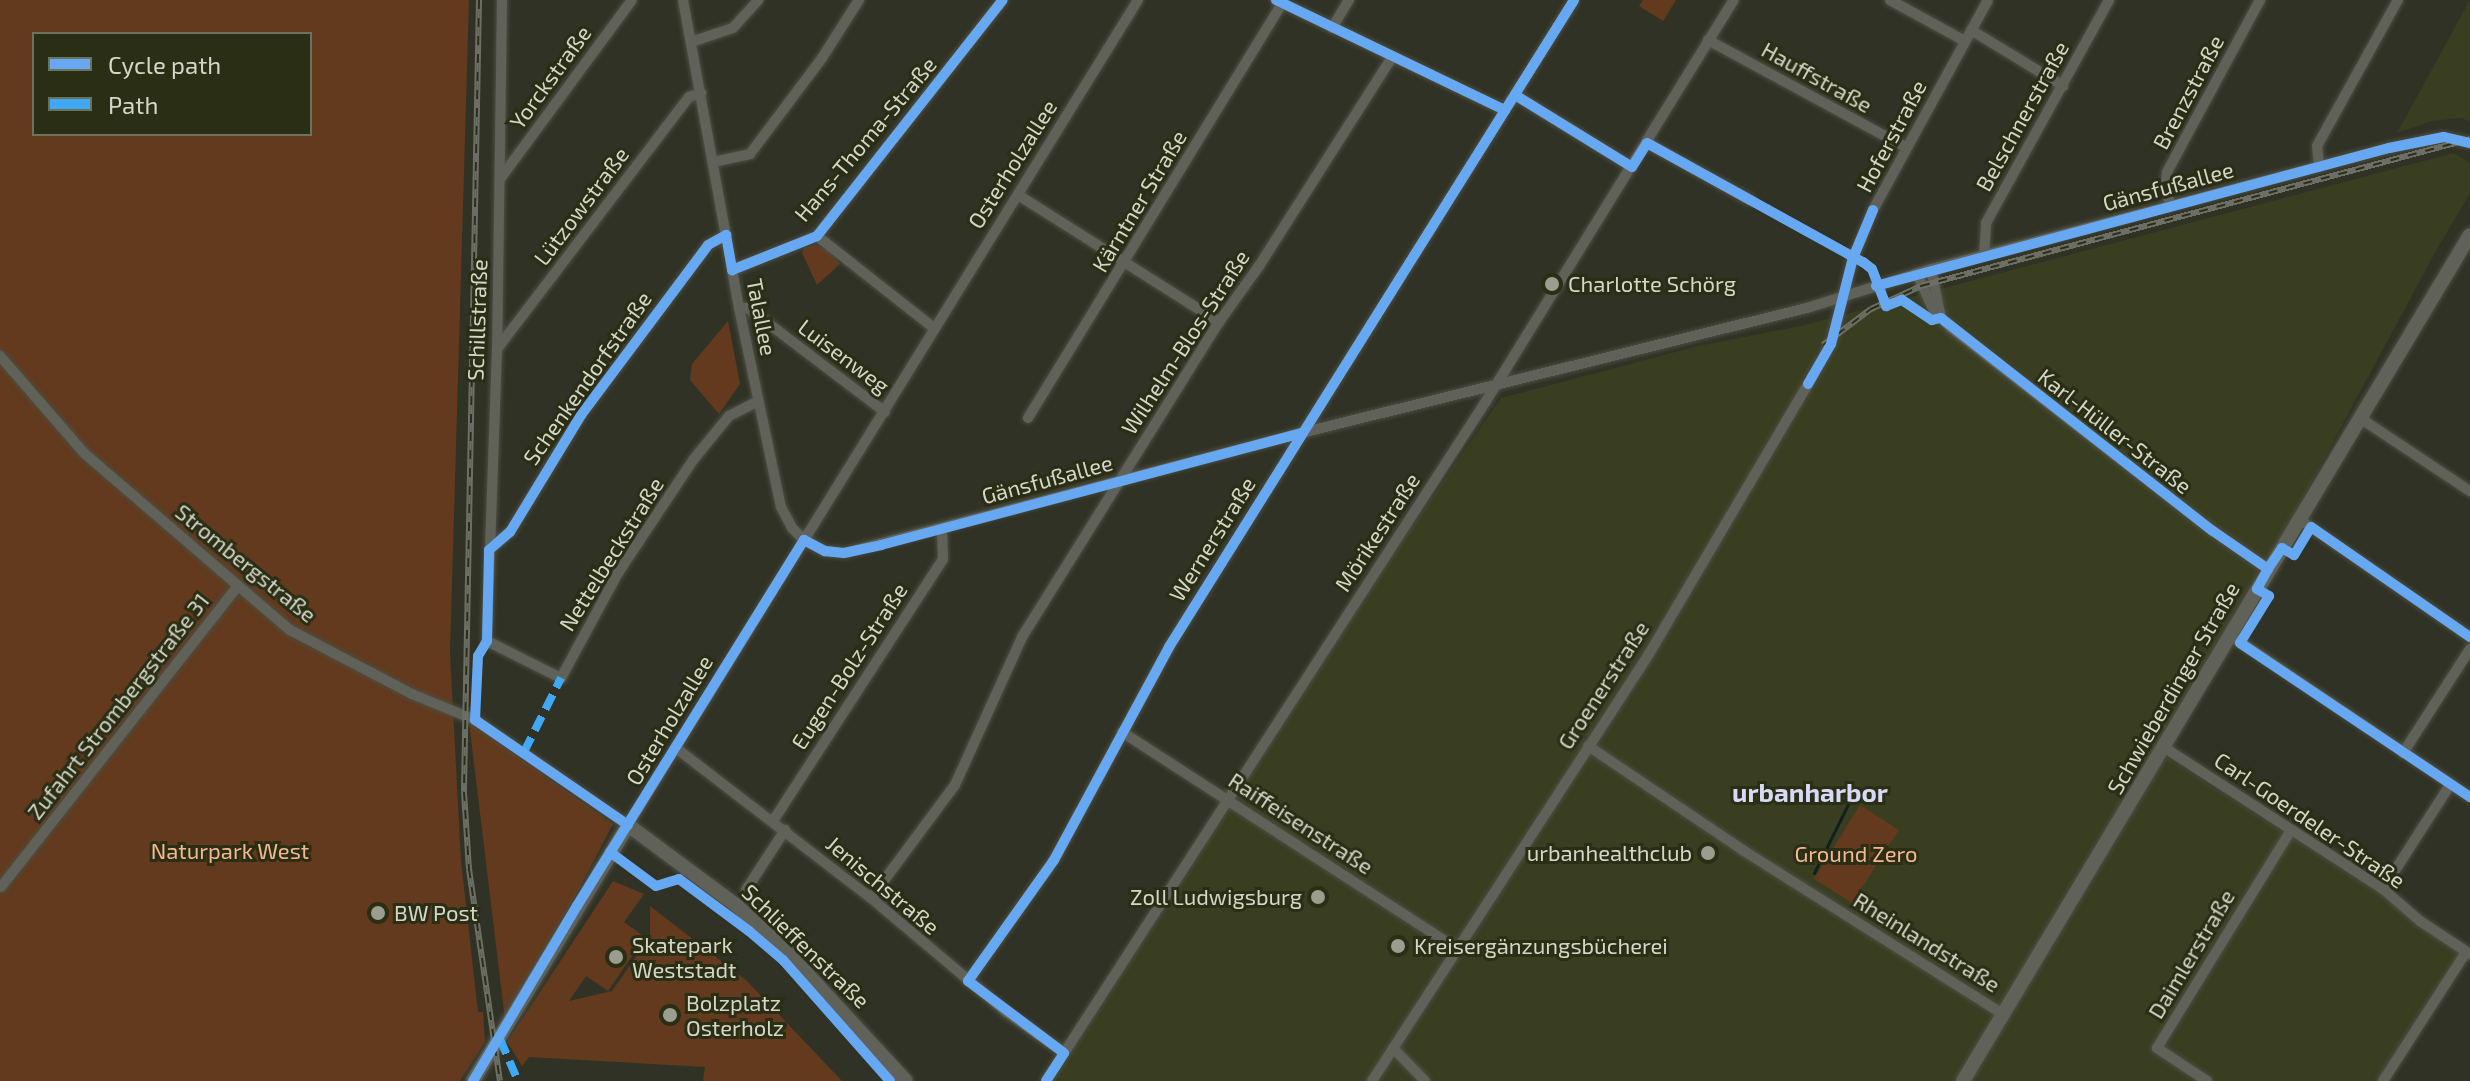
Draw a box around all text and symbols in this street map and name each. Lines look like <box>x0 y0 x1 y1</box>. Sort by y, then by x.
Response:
street label: Yorckstraße <box>504 20 596 134</box>
street label: Brenzstraße <box>2147 31 2229 153</box>
legend <box>32 32 312 136</box>
street label: Hauffstraße <box>1757 36 1877 118</box>
street label: Belschnerstraße <box>1970 36 2074 196</box>
text: Cycle path <box>108 50 221 79</box>
street label: Hans-Thoma-Straße <box>788 51 942 227</box>
street label: Hoferstraße <box>1850 75 1932 197</box>
text: Path <box>108 90 158 119</box>
street label: Osterholzallee <box>962 95 1062 233</box>
street label: Kärntner Straße <box>1086 125 1192 277</box>
street label: Lützowstraße <box>528 142 634 270</box>
street label: Gänsfußallee <box>2100 156 2236 216</box>
street label: Wilhelm-Blos-Straße <box>1115 245 1255 439</box>
street label: Schillstraße <box>462 259 492 381</box>
place label: Charlotte Schörg <box>1568 271 1736 297</box>
marker: Charlotte Schörg <box>1543 275 1561 293</box>
street label: Talallee <box>742 276 782 358</box>
street label: Schenkendorfstraße <box>517 286 657 470</box>
street label: Luisenweg <box>793 313 895 399</box>
street label: Karl-Hüller-Straße <box>2033 363 2197 499</box>
street label: Gänsfußallee <box>979 449 1115 509</box>
street label: Mörikestraße <box>1329 468 1425 596</box>
street label: Nettelbeckstraße <box>553 472 669 636</box>
street label: Wernerstraße <box>1163 472 1261 606</box>
street label: Strombergstraße <box>170 498 322 628</box>
street label: Schwieberdinger Straße <box>2101 577 2245 799</box>
street label: Eugen-Bolz-Straße <box>785 578 913 754</box>
street label: Zufahrt Strombergstraße 31 <box>22 588 214 824</box>
street label: Groenerstraße <box>1552 616 1654 754</box>
street label: Osterholzallee <box>620 650 718 790</box>
street label: Carl-Goerdeler-Straße <box>2210 746 2410 894</box>
street label: Raiffeisenstraße <box>1224 767 1378 879</box>
district label: urbanharbor <box>1732 776 1888 808</box>
street label: Jenischstraße <box>821 830 945 940</box>
park label: Naturpark West <box>151 838 309 864</box>
place label: urbanhealthclub <box>1527 840 1692 866</box>
park label: Ground Zero <box>1795 841 1917 867</box>
marker: urbanhealthclub <box>1699 844 1717 862</box>
street label: Schlieffenstraße <box>737 879 875 1013</box>
place label: Zoll Ludwigsburg <box>1129 884 1302 910</box>
street label: Daimlerstraße <box>2142 885 2240 1023</box>
street label: Rheinlandstraße <box>1849 886 2005 998</box>
marker: Zoll Ludwigsburg <box>1309 888 1327 906</box>
place label: BW Post <box>394 900 478 926</box>
marker: BW Post <box>369 904 387 922</box>
place label: Skatepark Weststadt <box>632 931 736 982</box>
place label: Kreisergänzungsbücherei <box>1414 933 1668 959</box>
marker: Kreisergänzungsbücherei <box>1389 937 1407 955</box>
marker: Skatepark Weststadt <box>607 948 625 966</box>
place label: Bolzplatz Osterholz <box>686 989 784 1040</box>
marker: Bolzplatz Osterholz <box>661 1006 679 1024</box>

